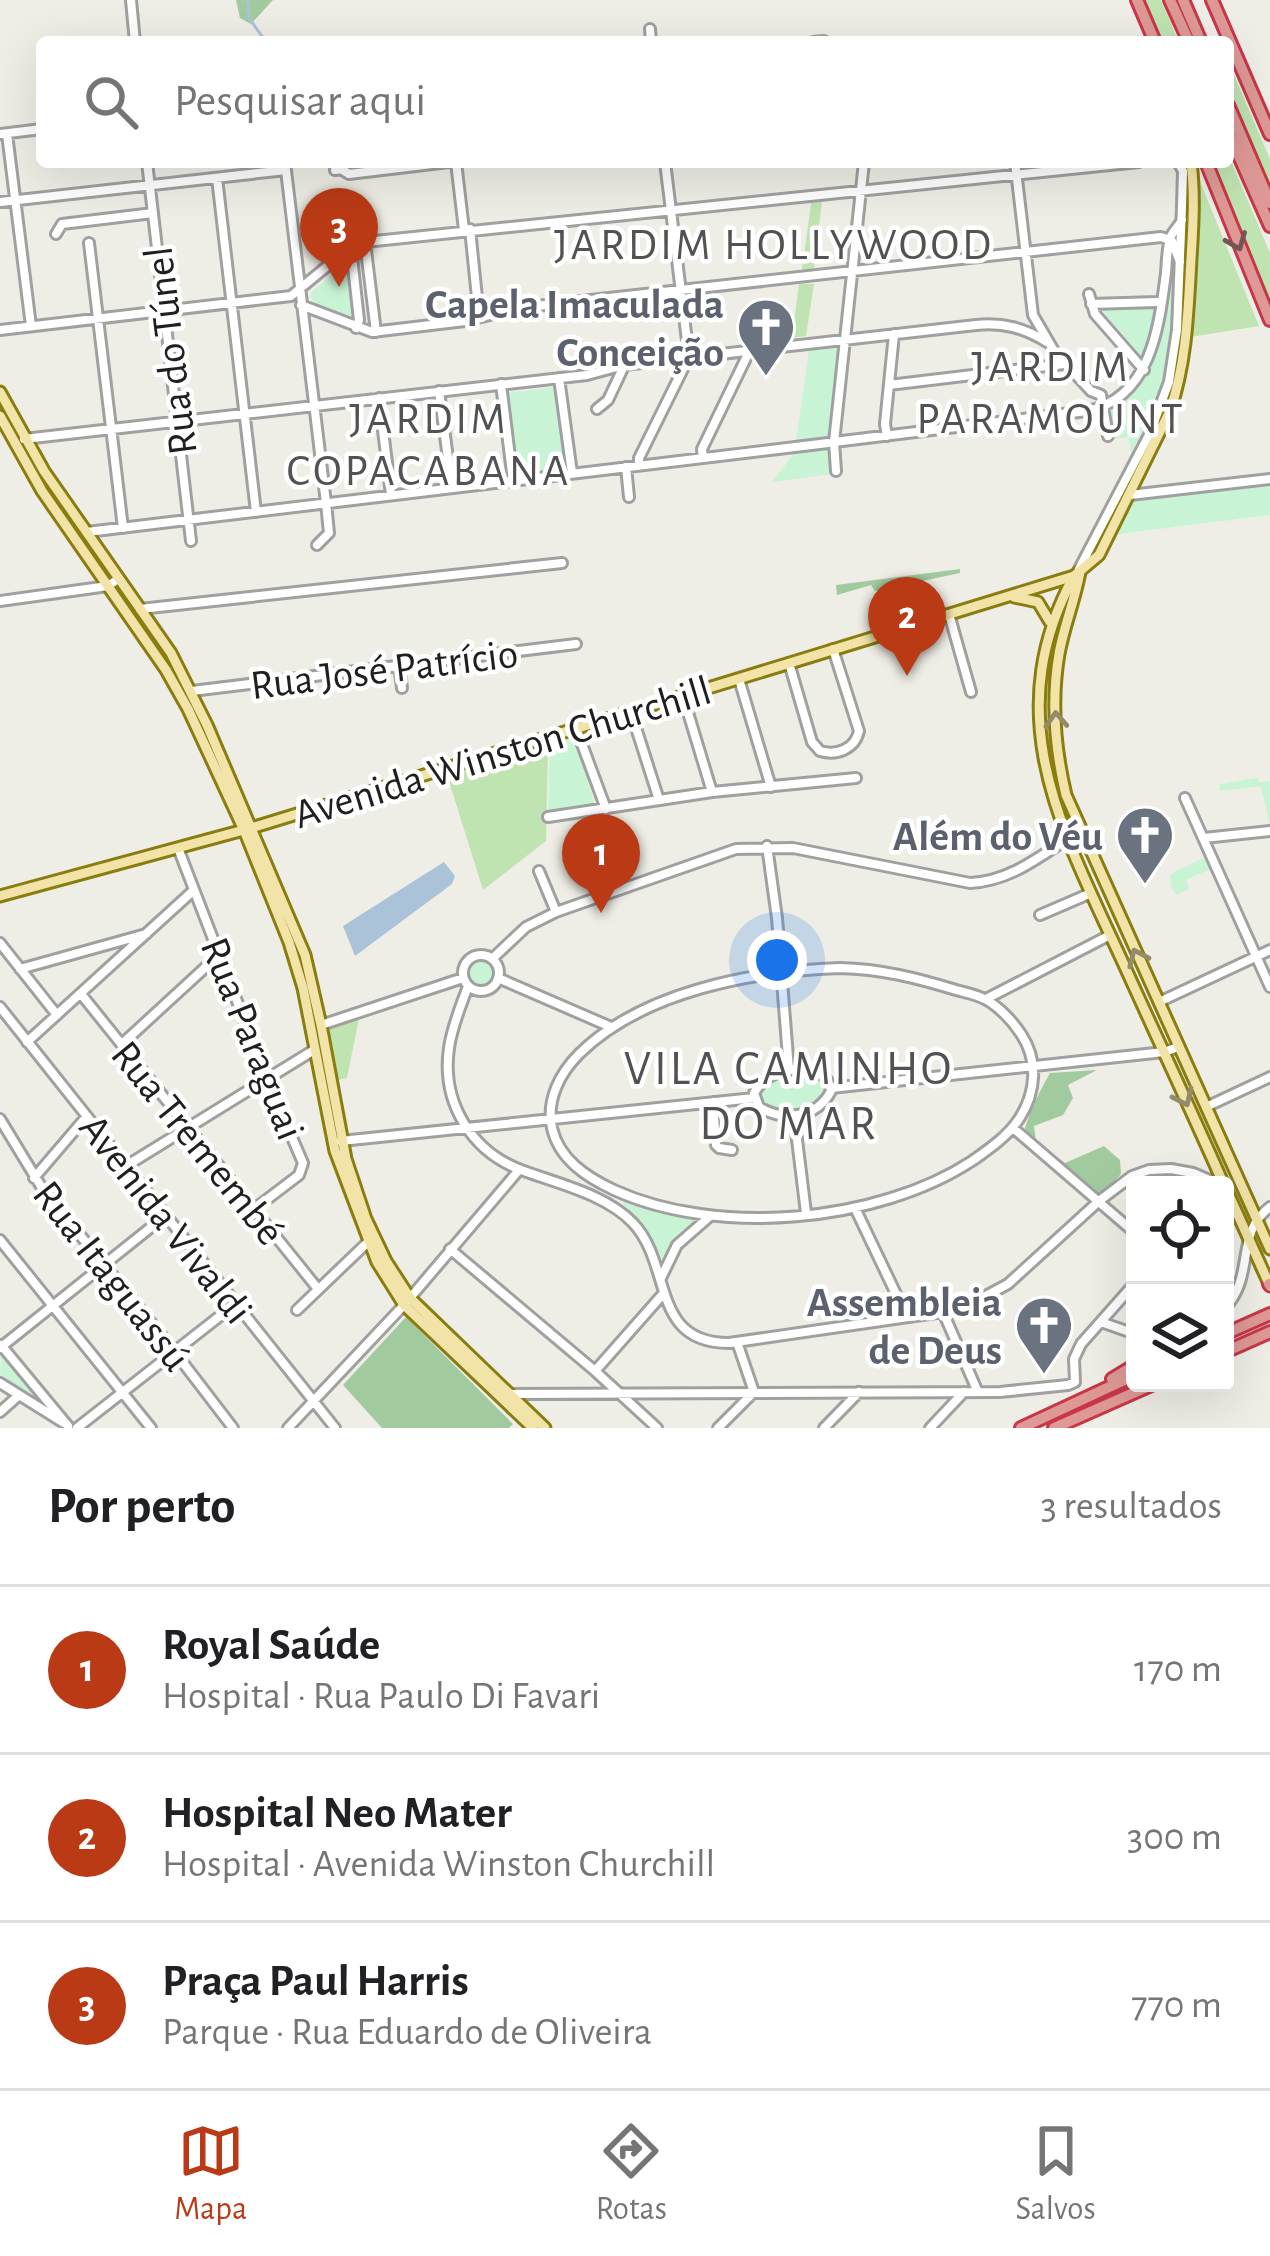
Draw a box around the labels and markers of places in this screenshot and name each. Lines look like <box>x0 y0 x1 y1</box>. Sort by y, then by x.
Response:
pin: 3 <box>300 188 378 287</box>
place label: Capela Imaculada Conceição <box>425 284 724 374</box>
church icon: Capela Imaculada Conceição <box>735 296 797 378</box>
pin: 2 <box>868 577 946 676</box>
church icon: Além do Véu <box>1114 804 1176 886</box>
pin: 1 <box>562 814 640 913</box>
place label: Além do Véu <box>893 816 1103 858</box>
place label: Assembleia de Deus <box>807 1282 1002 1372</box>
church icon: Assembleia de Deus <box>1013 1294 1075 1376</box>

